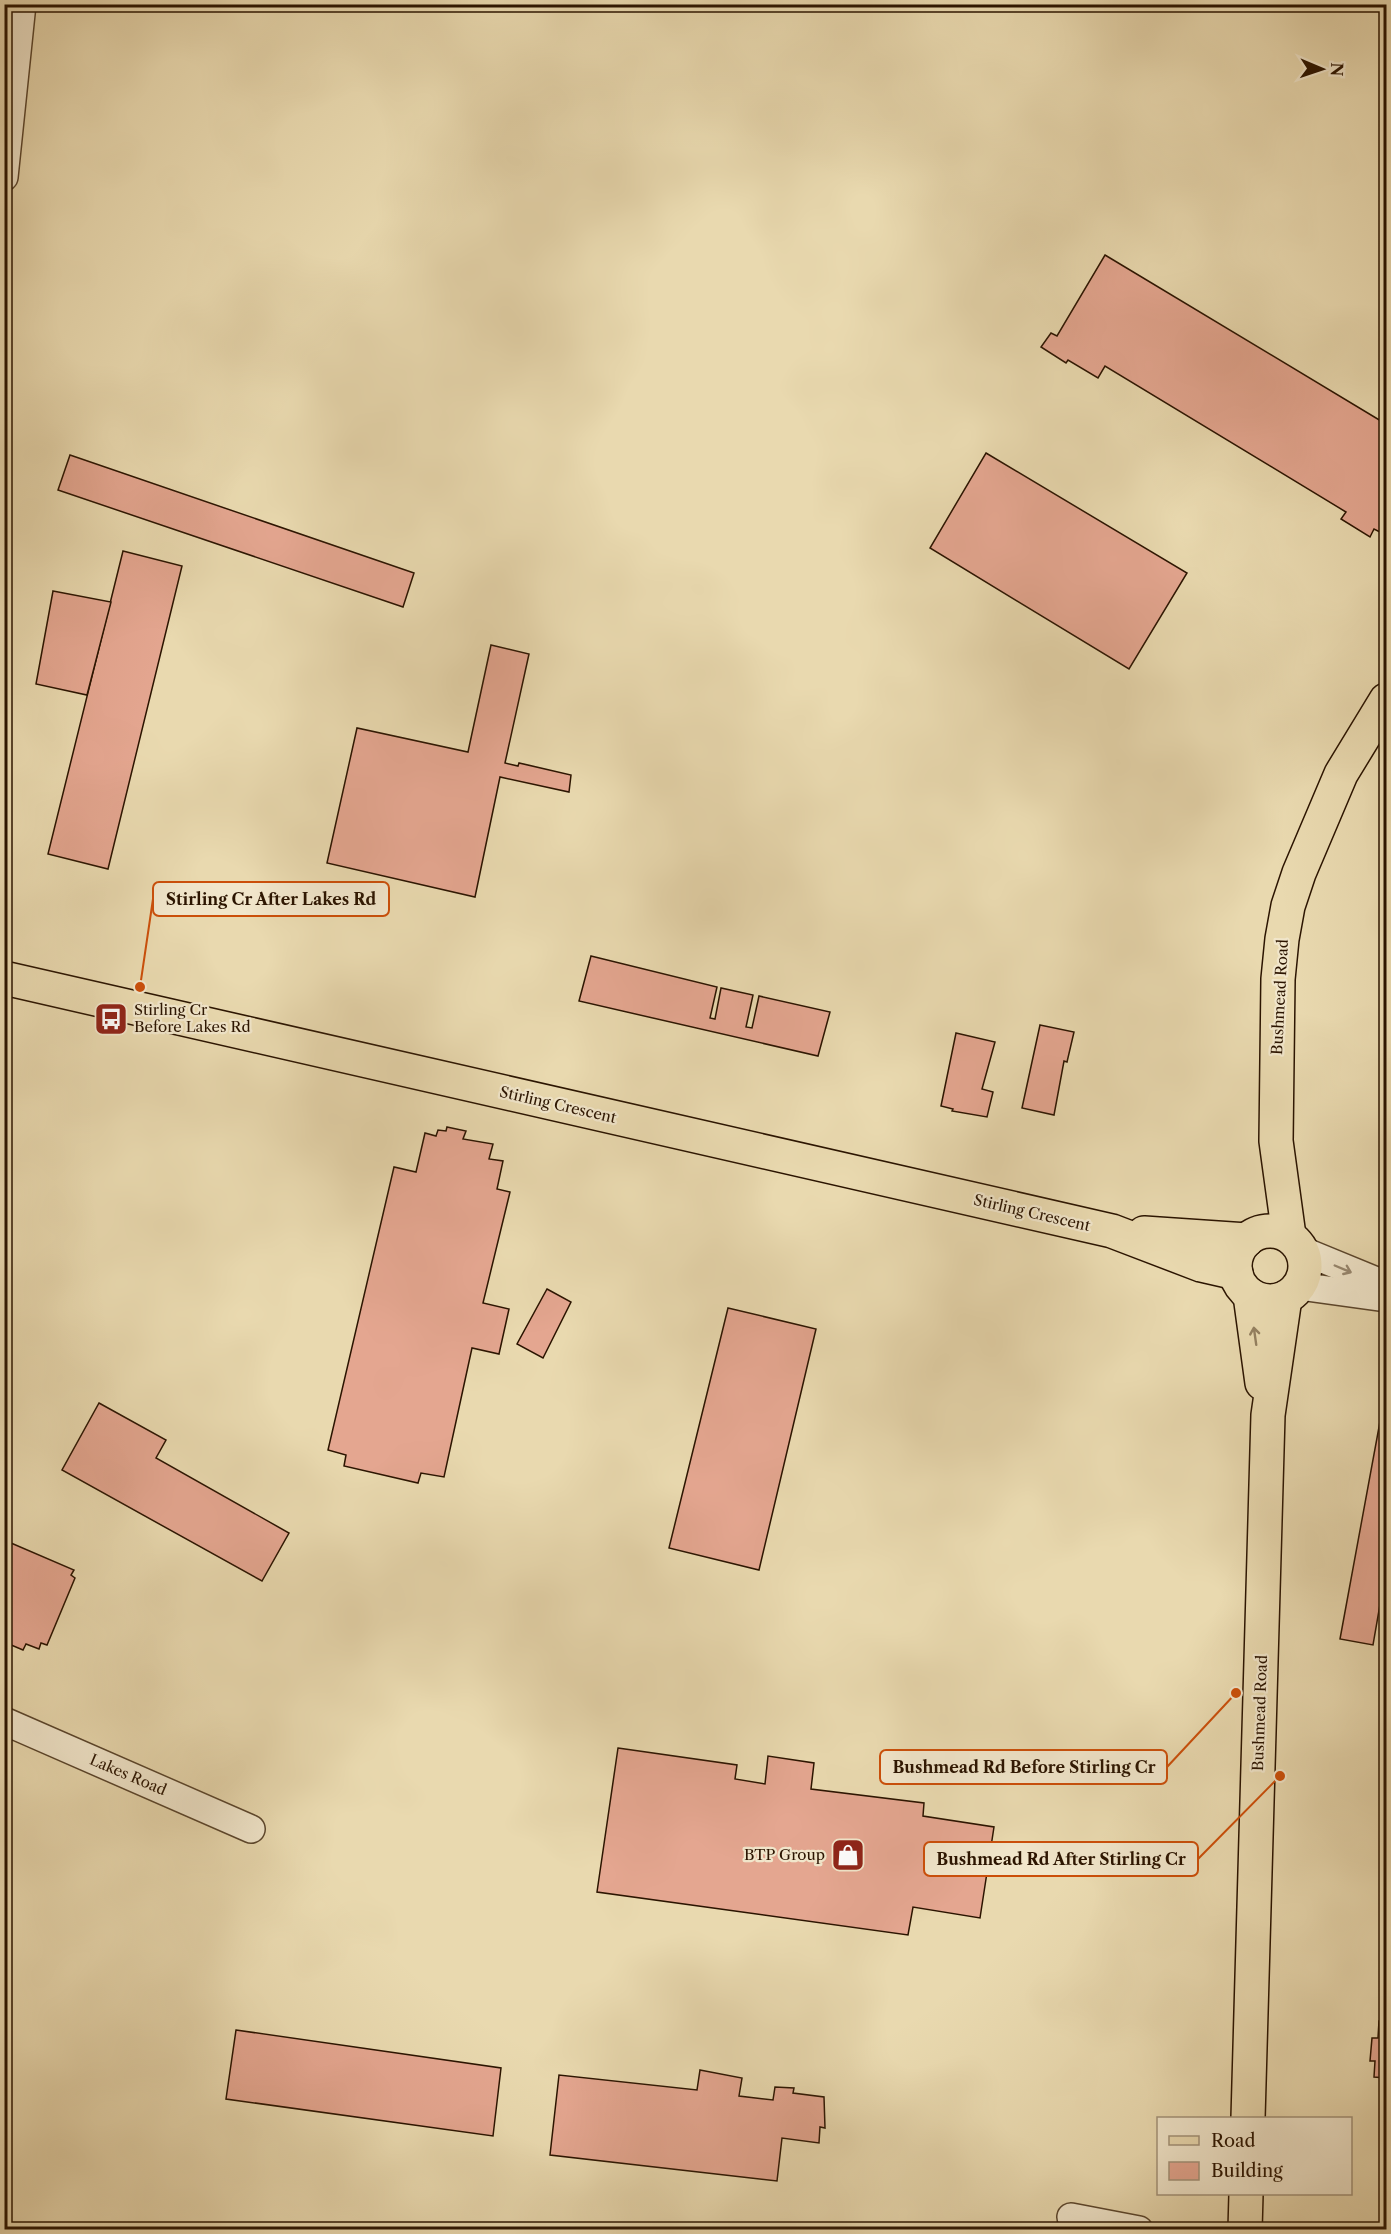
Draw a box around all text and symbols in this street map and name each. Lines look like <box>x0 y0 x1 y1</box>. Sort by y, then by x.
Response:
north arrow <box>1292 39 1352 99</box>
text: N <box>1327 62 1347 77</box>
callout: Stirling Cr After Lakes Rd <box>153 882 389 916</box>
text: Stirling Cr After Lakes Rd <box>166 889 377 909</box>
street label: Bushmead Road <box>1267 938 1292 1055</box>
place label: Stirling Cr Before Lakes Rd <box>134 1000 251 1036</box>
bus stop icon: Stirling Cr Before Lakes Rd <box>93 1001 129 1037</box>
street label: Stirling Crescent <box>498 1082 619 1127</box>
street label: Stirling Crescent <box>972 1190 1093 1235</box>
one-way arrow <box>1334 1263 1352 1275</box>
one-way arrow <box>1249 1327 1260 1347</box>
street label: Bushmead Road <box>1248 1655 1271 1771</box>
street label: Lakes Road <box>87 1750 170 1799</box>
callout: Bushmead Rd Before Stirling Cr <box>880 1750 1167 1784</box>
text: Bushmead Rd Before Stirling Cr <box>892 1757 1156 1777</box>
shop icon: BTP Group <box>830 1837 866 1873</box>
callout: Bushmead Rd After Stirling Cr <box>924 1842 1198 1876</box>
place label: BTP Group <box>744 1845 825 1864</box>
text: Bushmead Rd After Stirling Cr <box>936 1849 1186 1869</box>
legend <box>1157 2117 1352 2195</box>
text: Road <box>1211 2130 1256 2152</box>
text: Building <box>1211 2160 1283 2182</box>

